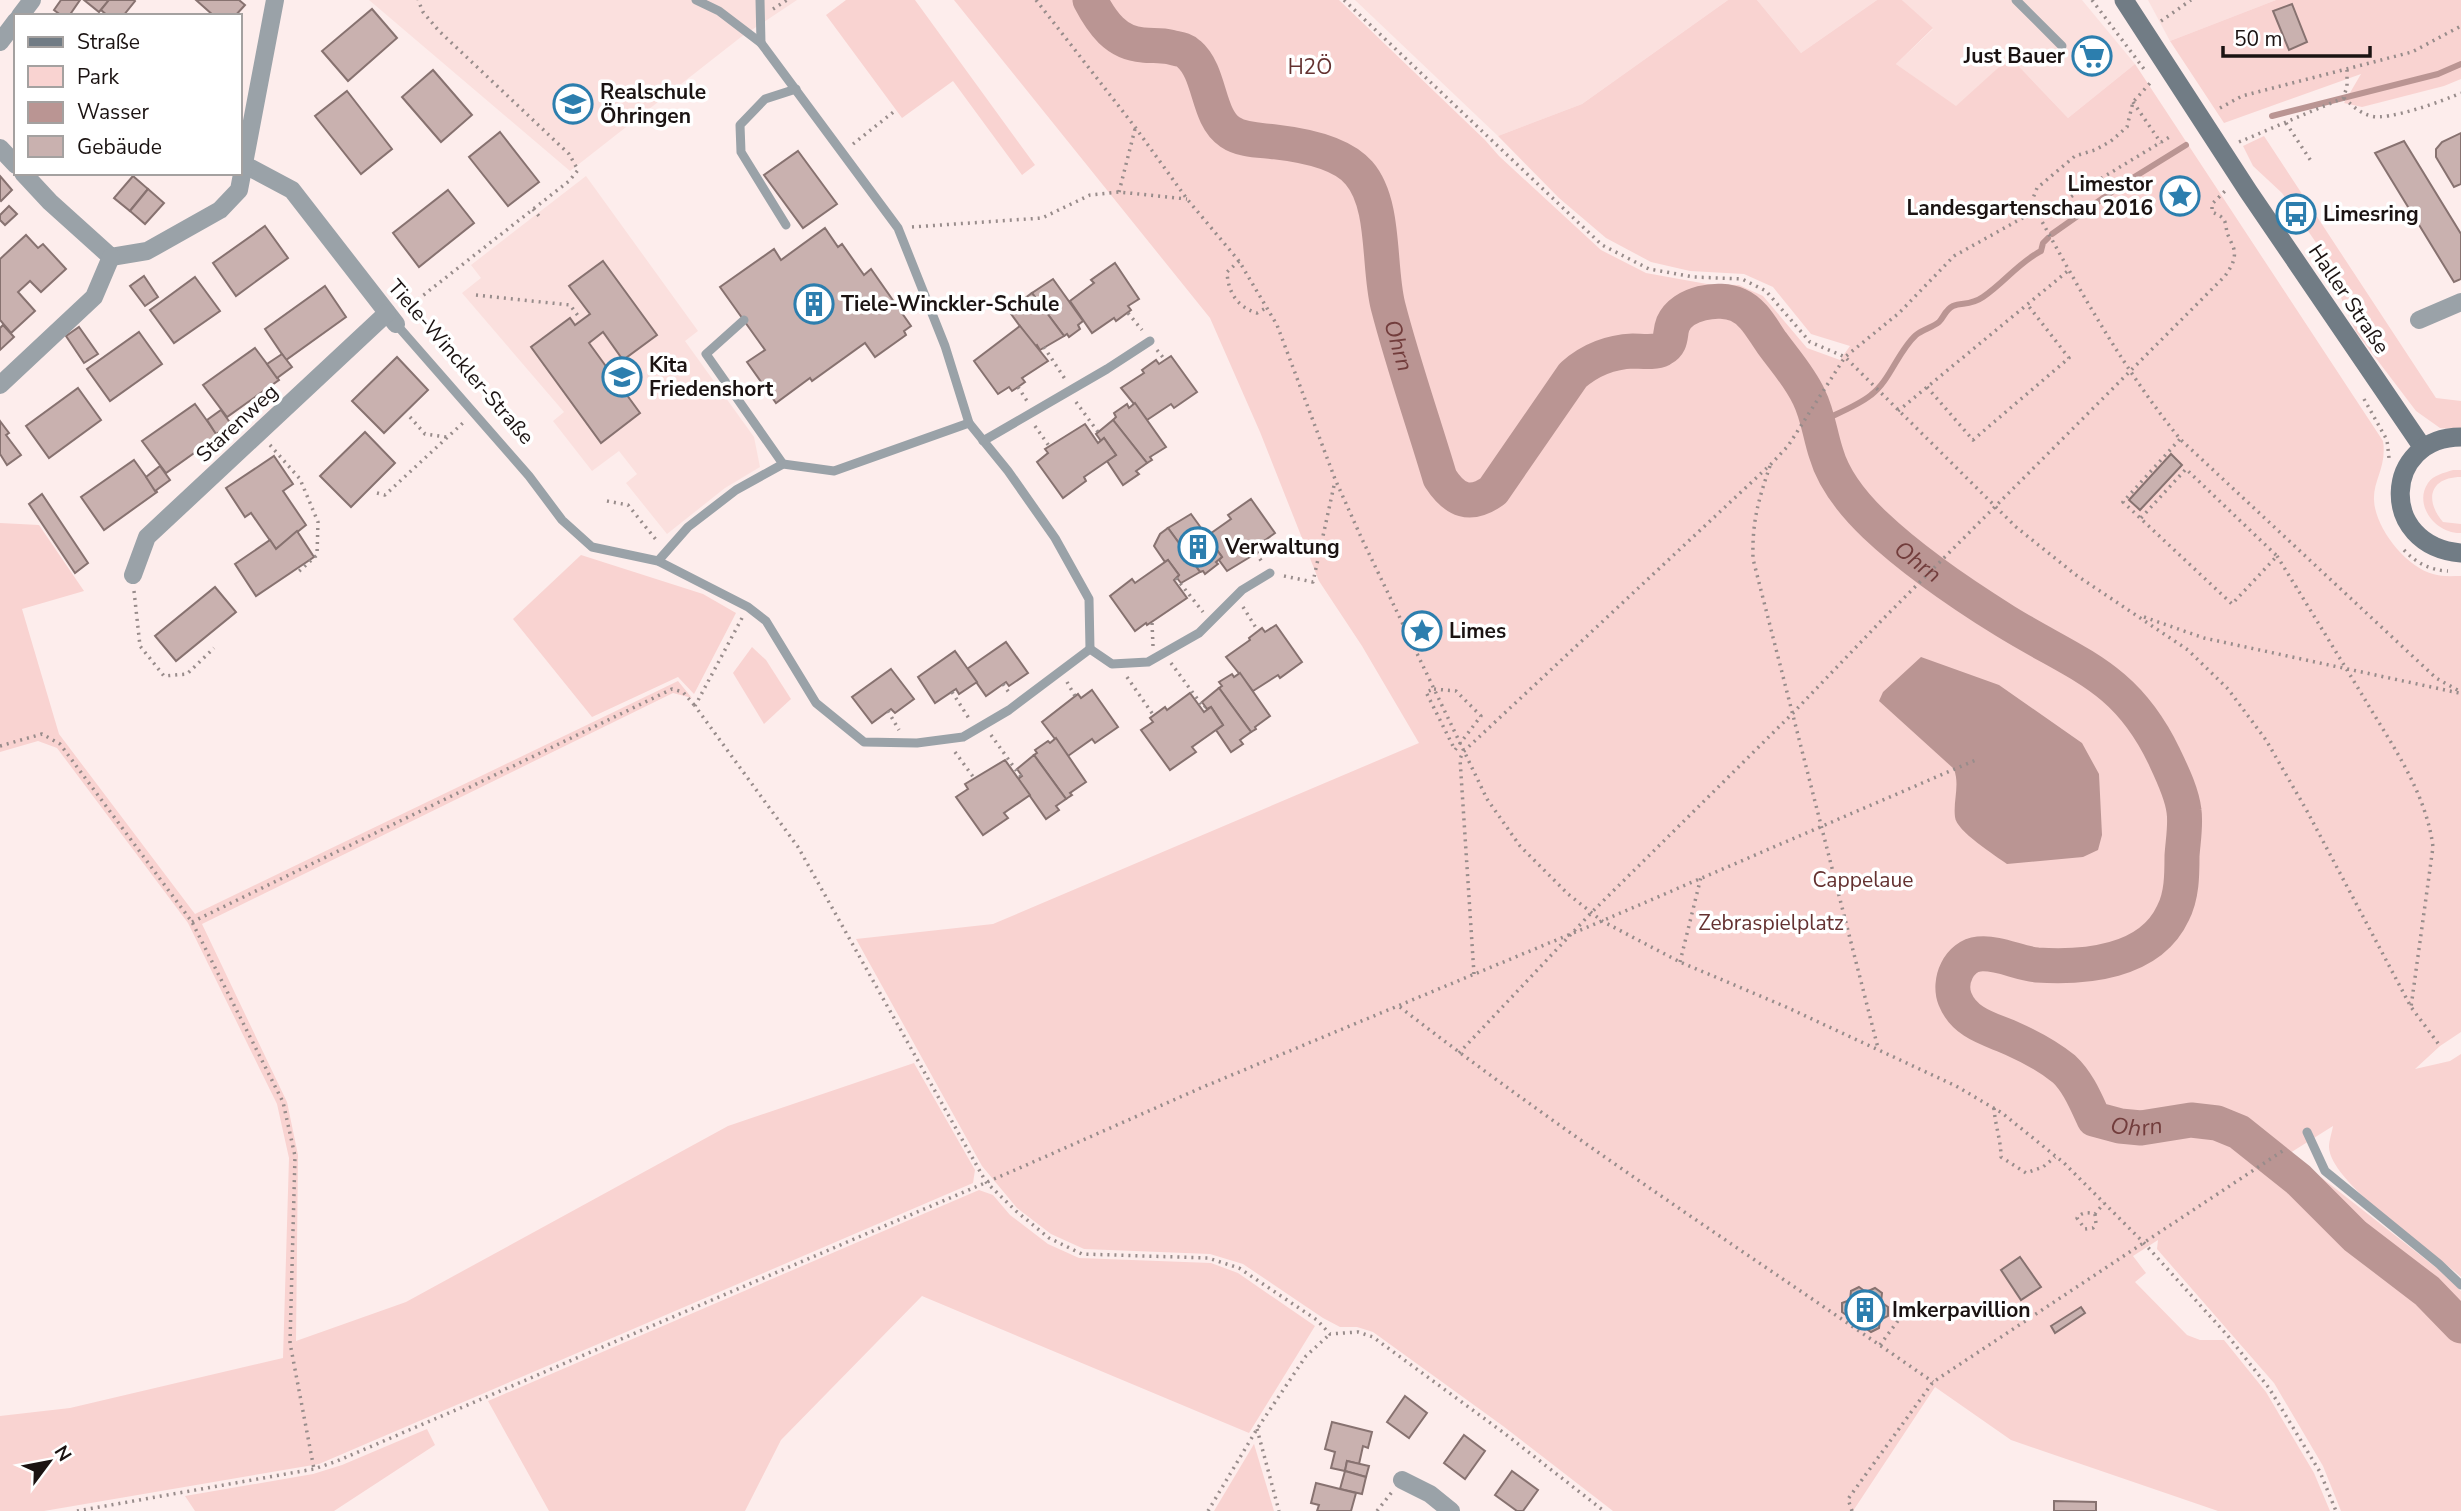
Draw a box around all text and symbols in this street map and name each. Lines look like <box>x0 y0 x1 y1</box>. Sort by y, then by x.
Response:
legend <box>14 14 242 175</box>
scale bar <box>2223 14 2370 58</box>
text: 50 m <box>2234 25 2283 53</box>
text: Straße <box>77 28 140 56</box>
supermarket icon: Just Bauer <box>2071 35 2113 77</box>
place label: Just Bauer <box>1963 42 2066 70</box>
park label: H2Ö <box>1288 53 1332 81</box>
text: Park <box>77 63 119 91</box>
place label: Realschule Öhringen <box>600 78 706 130</box>
school or university icon: Realschule Öhringen <box>552 83 594 125</box>
text: Wasser <box>77 98 149 126</box>
text: Gebäude <box>77 133 162 161</box>
place label: Limestor Landesgartenschau 2016 <box>1906 170 2154 222</box>
place icon: Limestor Landesgartenschau 2016 <box>2159 175 2201 217</box>
bus stop icon: Limesring <box>2275 193 2317 235</box>
place label: Limesring <box>2323 200 2419 228</box>
street label: Haller Straße <box>2302 239 2396 359</box>
street label: Tiele-Winckler-Straße <box>382 274 540 450</box>
building icon: Tiele-Winckler-Schule <box>793 283 835 325</box>
place label: Tiele-Winckler-Schule <box>841 290 1059 318</box>
water label: Ohrn <box>1377 316 1421 375</box>
place label: Kita Friedenshort <box>649 351 774 403</box>
school or university icon: Kita Friedenshort <box>601 356 643 398</box>
street label: Starenweg <box>190 378 284 468</box>
building icon: Verwaltung <box>1177 526 1219 568</box>
place label: Verwaltung <box>1224 533 1340 561</box>
water label: Ohrn <box>1888 533 1948 590</box>
place icon: Limes <box>1401 610 1443 652</box>
place label: Limes <box>1449 617 1506 645</box>
park label: Cappelaue <box>1813 866 1913 894</box>
park label: Zebraspielplatz <box>1698 909 1844 937</box>
water label: Ohrn <box>2107 1109 2165 1143</box>
building icon: Imkerpavillion <box>1844 1289 1886 1331</box>
place label: Imkerpavillion <box>1892 1296 2031 1324</box>
north arrow <box>14 1427 84 1497</box>
text: N <box>48 1441 77 1466</box>

